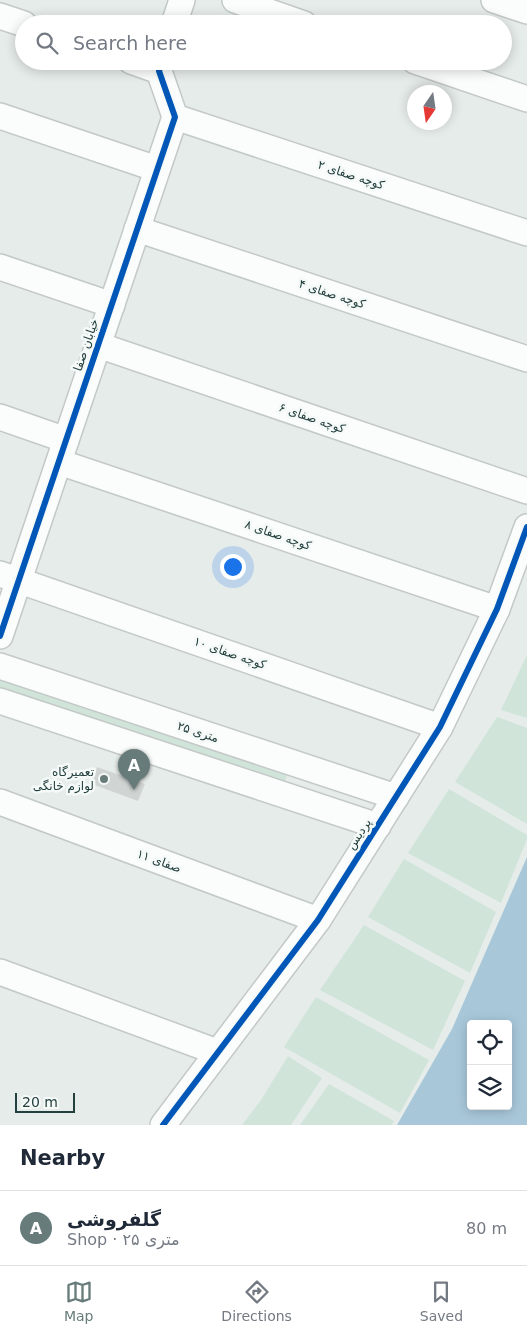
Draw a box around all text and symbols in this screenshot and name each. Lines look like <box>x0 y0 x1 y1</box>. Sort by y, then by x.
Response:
search box <box>15 15 512 70</box>
icon: search <box>33 29 61 57</box>
text: Search here <box>73 32 187 54</box>
north arrow <box>407 85 452 130</box>
street label: کوچه صفای ۲ <box>316 158 386 193</box>
street label: کوچه صفای ۴ <box>297 277 367 312</box>
street label: خیابان صفا <box>71 317 101 373</box>
street label: کوچه صفای ۶ <box>277 400 347 437</box>
street label: کوچه صفای ۸ <box>243 517 313 554</box>
your location <box>220 554 246 580</box>
street label: کوچه صفای ۱۰ <box>192 634 268 673</box>
street label: ۲۵ متری <box>175 719 221 746</box>
pin: A <box>118 749 150 790</box>
place label: تعمیرگاه لوازم خانگی <box>33 765 94 794</box>
marker: تعمیرگاه لوازم خانگی <box>98 773 110 785</box>
street label: پردیس <box>344 816 375 853</box>
street label: صفای ۱۱ <box>135 847 183 875</box>
map controls <box>467 1020 512 1110</box>
button: locate <box>467 1020 512 1065</box>
button: layers <box>467 1065 512 1110</box>
scale bar <box>15 1090 75 1113</box>
text: 20 m <box>22 1094 58 1110</box>
text: Nearby <box>20 1146 105 1170</box>
text: گلفروشی <box>67 1208 161 1230</box>
text: A <box>30 1219 42 1238</box>
text: 80 m <box>466 1219 507 1238</box>
text: Shop · ۲۵ متری <box>67 1230 180 1249</box>
tab: Map <box>64 1278 93 1324</box>
tab: Directions <box>221 1278 292 1324</box>
tab: Saved <box>420 1278 463 1324</box>

